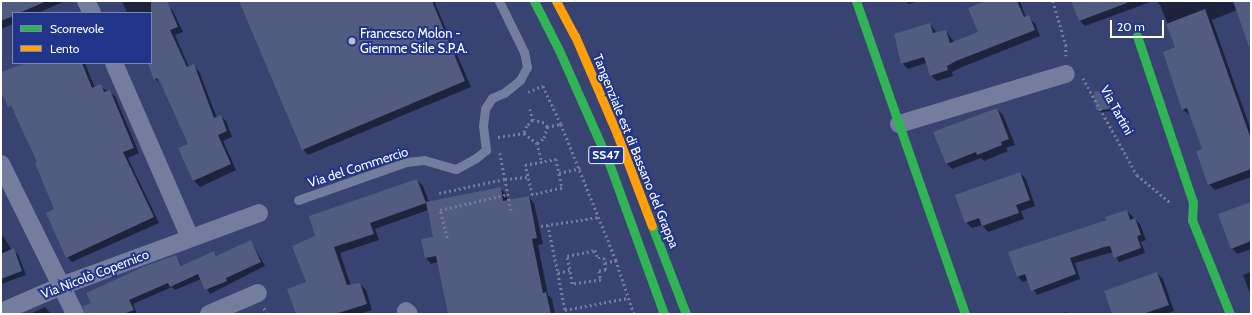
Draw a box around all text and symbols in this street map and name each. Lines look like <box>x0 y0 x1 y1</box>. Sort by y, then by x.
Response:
legend <box>12 12 152 64</box>
scale bar <box>1112 12 1166 38</box>
text: 20 m <box>1117 19 1145 34</box>
text: Scorrevole <box>50 21 104 36</box>
place label: Francesco Molon - Giemme Stile S.P.A. <box>360 26 468 57</box>
marker: Francesco Molon - Giemme Stile S.P.A. <box>347 36 357 46</box>
text: Lento <box>50 41 79 56</box>
street label: Tangenziale est di Bassano del Grappa <box>590 52 682 250</box>
street label: Via Tartini <box>1097 83 1137 137</box>
street label: Via del Commercio <box>306 143 410 191</box>
road number: SS47 <box>588 145 624 165</box>
street label: Via Nicolò Copernico <box>39 246 151 302</box>

